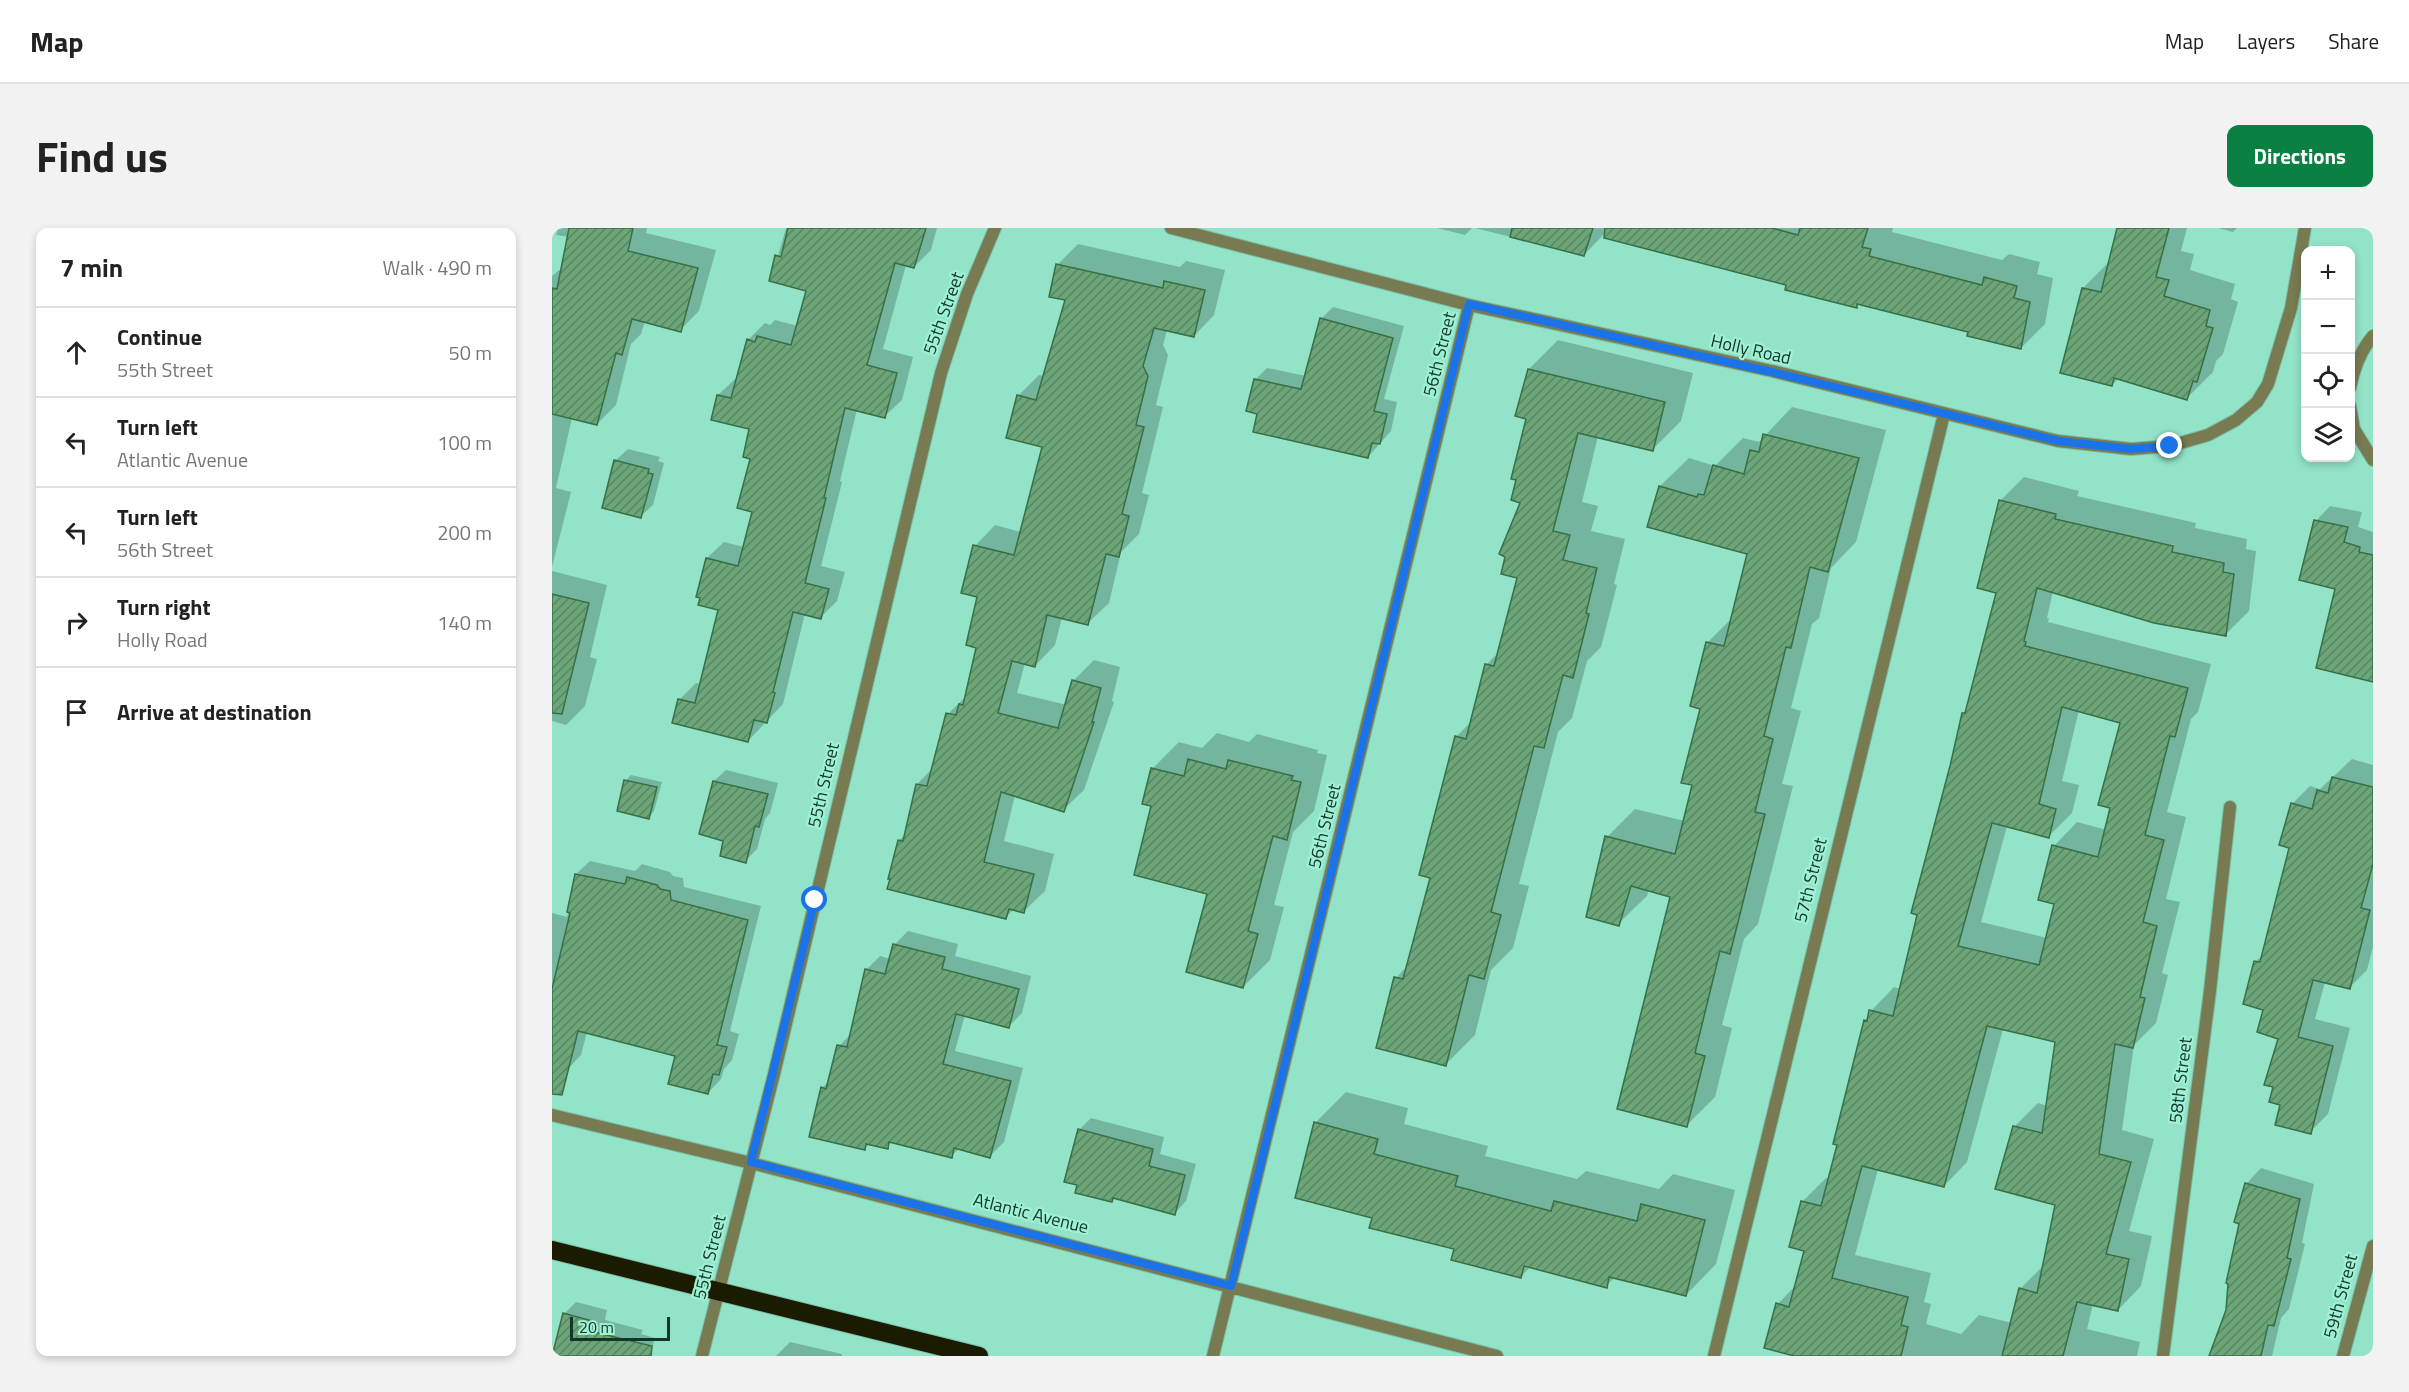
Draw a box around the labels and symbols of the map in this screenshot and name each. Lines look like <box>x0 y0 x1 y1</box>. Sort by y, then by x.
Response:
street label: 55th Street <box>916 267 971 358</box>
street label: 56th Street <box>1415 308 1463 399</box>
street label: Holly Road <box>1708 327 1794 371</box>
route end <box>2156 432 2182 458</box>
street label: 55th Street <box>800 739 846 830</box>
street label: 56th Street <box>1300 780 1348 871</box>
street label: 57th Street <box>1786 834 1834 925</box>
route start <box>801 886 827 912</box>
street label: 58th Street <box>2161 1035 2199 1125</box>
street label: Atlantic Avenue <box>971 1186 1091 1240</box>
street label: 55th Street <box>685 1211 733 1302</box>
street label: 59th Street <box>2316 1250 2364 1341</box>
scale bar <box>570 1314 670 1342</box>

